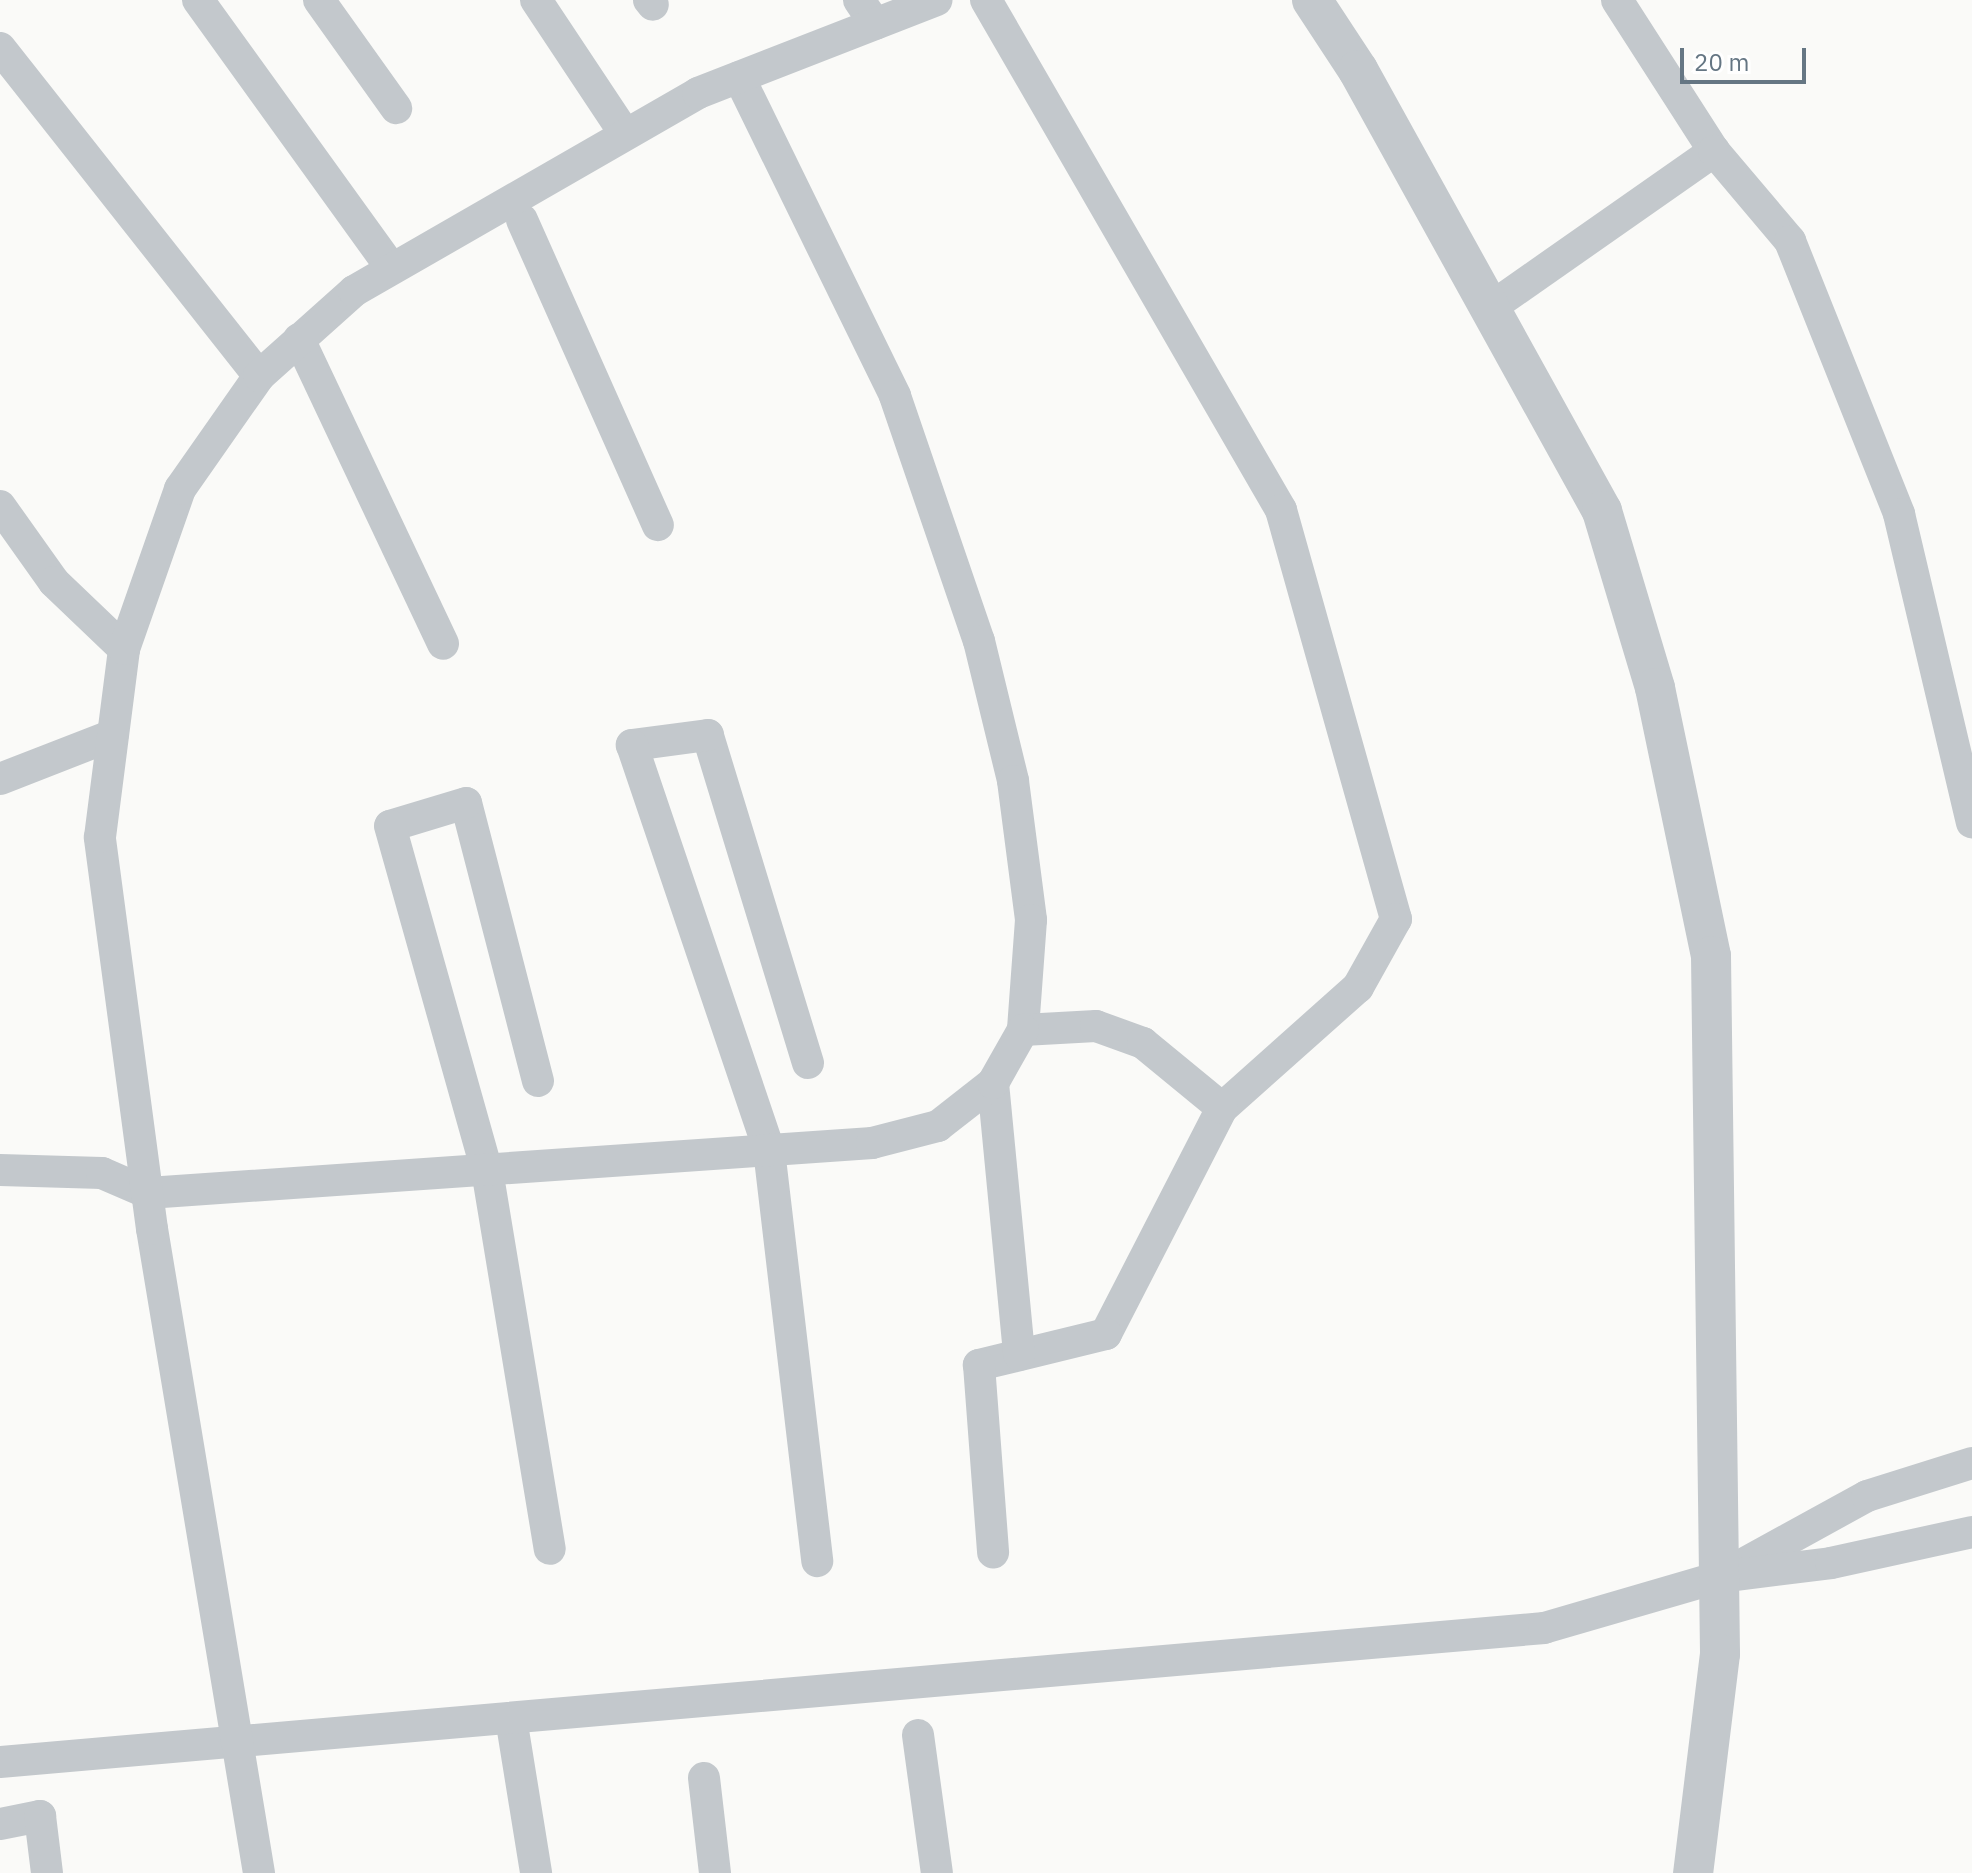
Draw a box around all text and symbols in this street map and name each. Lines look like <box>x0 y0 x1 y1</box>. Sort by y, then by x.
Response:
scale bar <box>1684 32 1810 82</box>
text: 20 m <box>1694 46 1749 78</box>

